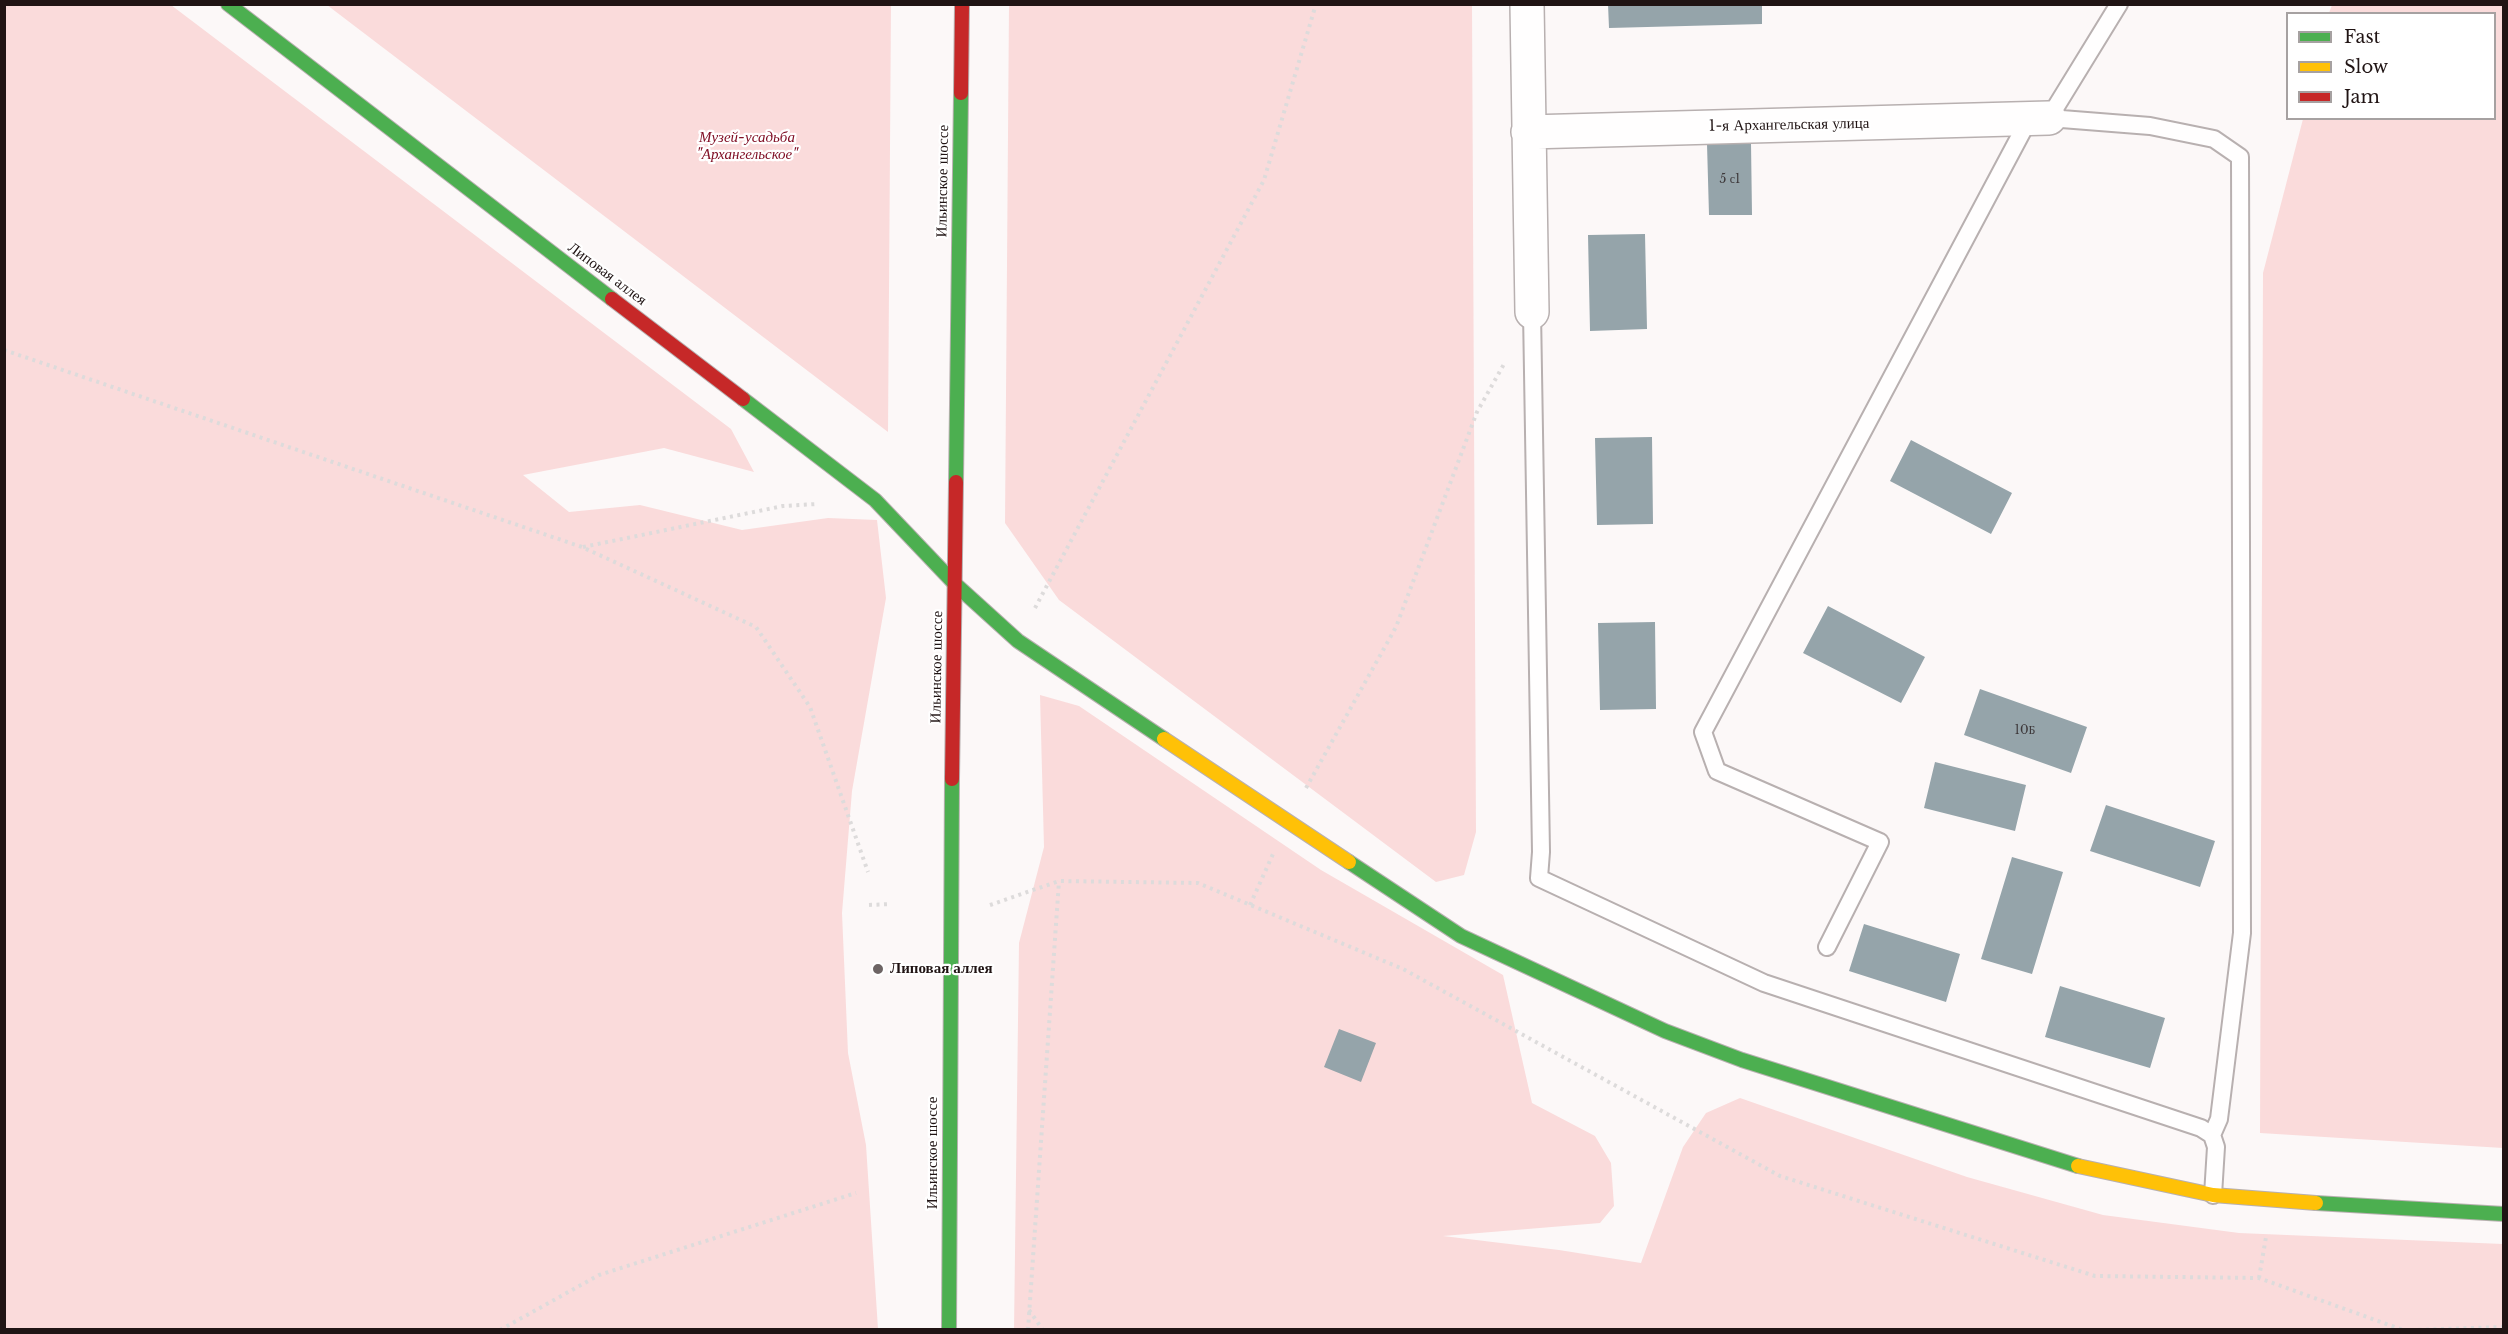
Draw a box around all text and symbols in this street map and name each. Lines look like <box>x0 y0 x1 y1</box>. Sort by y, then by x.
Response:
legend <box>2286 12 2496 120</box>
text: Fast <box>2344 26 2380 48</box>
text: Slow <box>2344 56 2388 78</box>
text: Jam <box>2344 86 2380 108</box>
street label: 1-я Архангельская улица <box>1708 115 1870 135</box>
street label: Ильинское шоссе <box>933 125 953 237</box>
park label: Музей-усадьба "Архангельское" <box>696 129 798 164</box>
house number: 5 с1 <box>1720 173 1740 187</box>
street label: Липовая аллея <box>564 239 650 309</box>
street label: Ильинское шоссе <box>927 611 947 723</box>
house number: 10Б <box>2015 724 2035 738</box>
place label: Липовая аллея <box>890 960 993 978</box>
marker: Липовая аллея <box>871 962 885 976</box>
street label: Ильинское шоссе <box>924 1097 942 1209</box>

